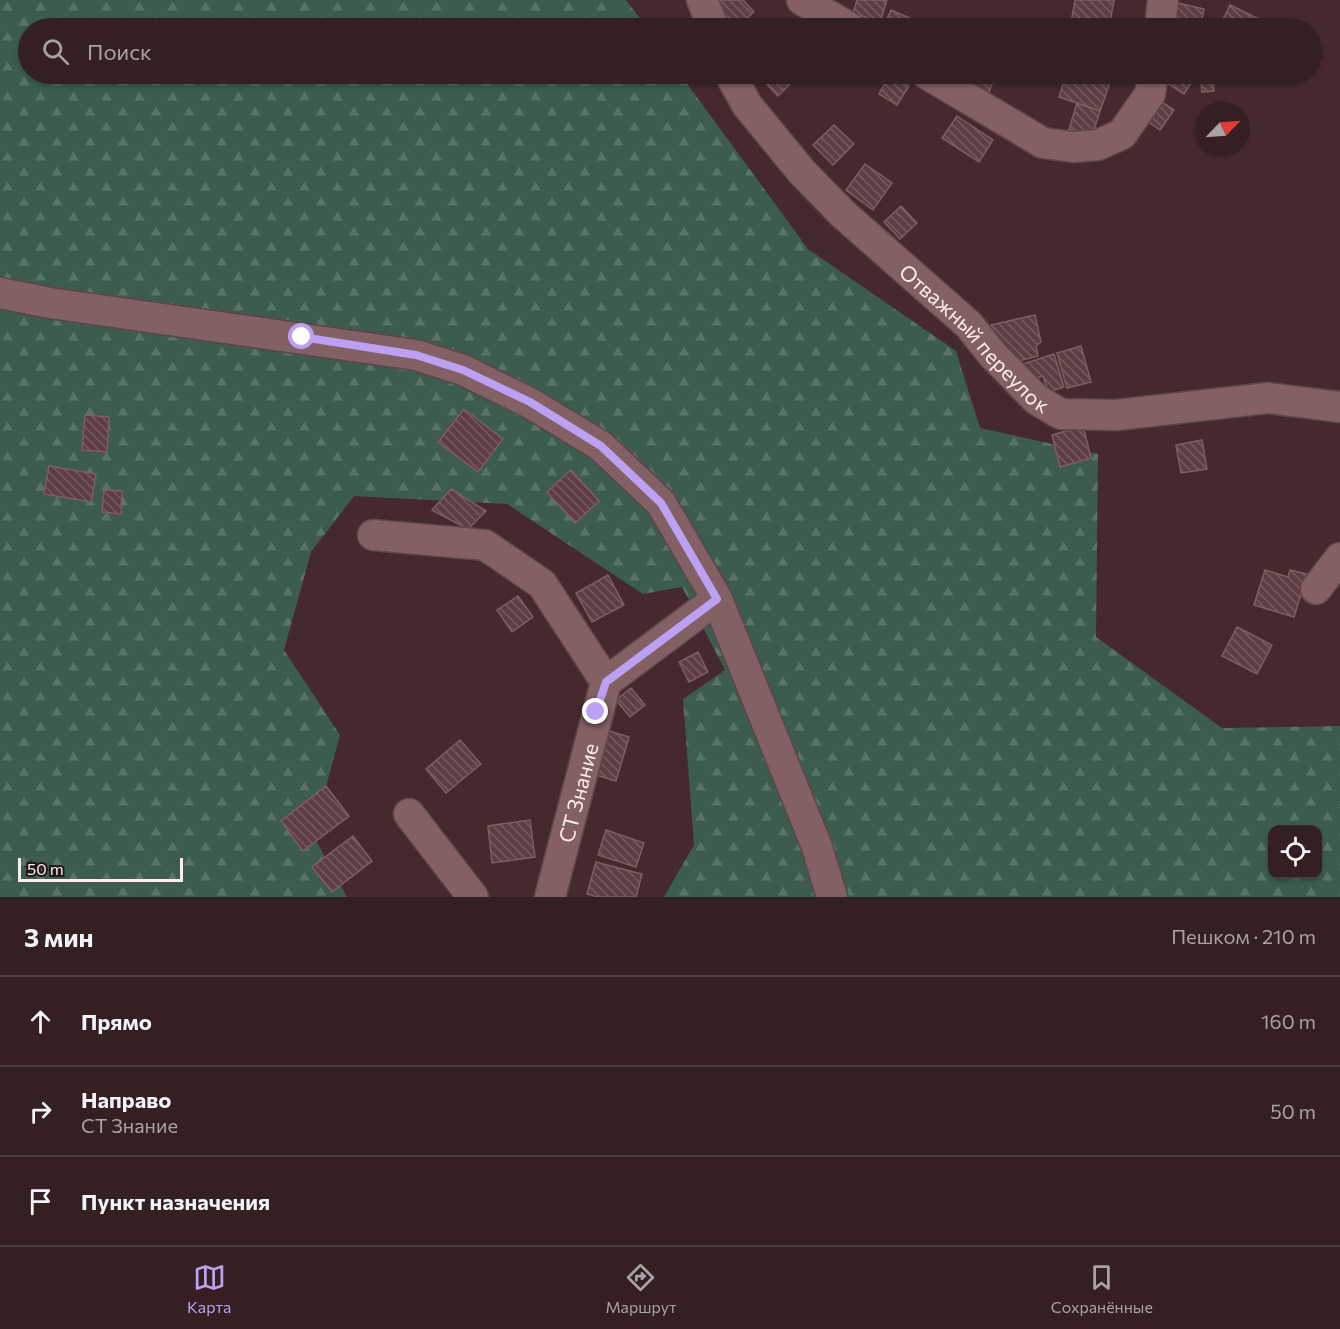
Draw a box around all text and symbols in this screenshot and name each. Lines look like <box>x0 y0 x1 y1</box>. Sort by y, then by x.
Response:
search box <box>18 18 1322 84</box>
icon: search <box>39 35 72 68</box>
text: Поиск <box>87 38 152 65</box>
north arrow <box>1196 102 1250 156</box>
street label: Отважный переулок <box>895 258 1054 417</box>
route start <box>288 323 314 349</box>
route end <box>582 698 608 724</box>
street label: СТ Знание <box>552 740 602 845</box>
map controls <box>1268 825 1322 879</box>
button: locate <box>1268 825 1322 879</box>
scale bar <box>18 855 183 882</box>
text: 50 m <box>27 859 64 878</box>
text: 3 мин <box>24 921 94 952</box>
text: Пешком · 210 m <box>1171 924 1316 948</box>
icon: ahead <box>24 1005 57 1038</box>
text: Прямо <box>81 1008 152 1035</box>
text: 160 m <box>1261 1009 1316 1033</box>
text: Направо <box>81 1086 171 1113</box>
icon: right <box>24 1095 57 1128</box>
text: 50 m <box>1270 1099 1316 1123</box>
text: СТ Знание <box>81 1113 178 1137</box>
icon: arrive <box>24 1185 57 1218</box>
text: Пункт назначения <box>81 1188 270 1215</box>
tab: Карта <box>187 1261 231 1316</box>
tab: Маршрут <box>605 1261 677 1316</box>
tab: Сохранённые <box>1051 1261 1153 1316</box>

